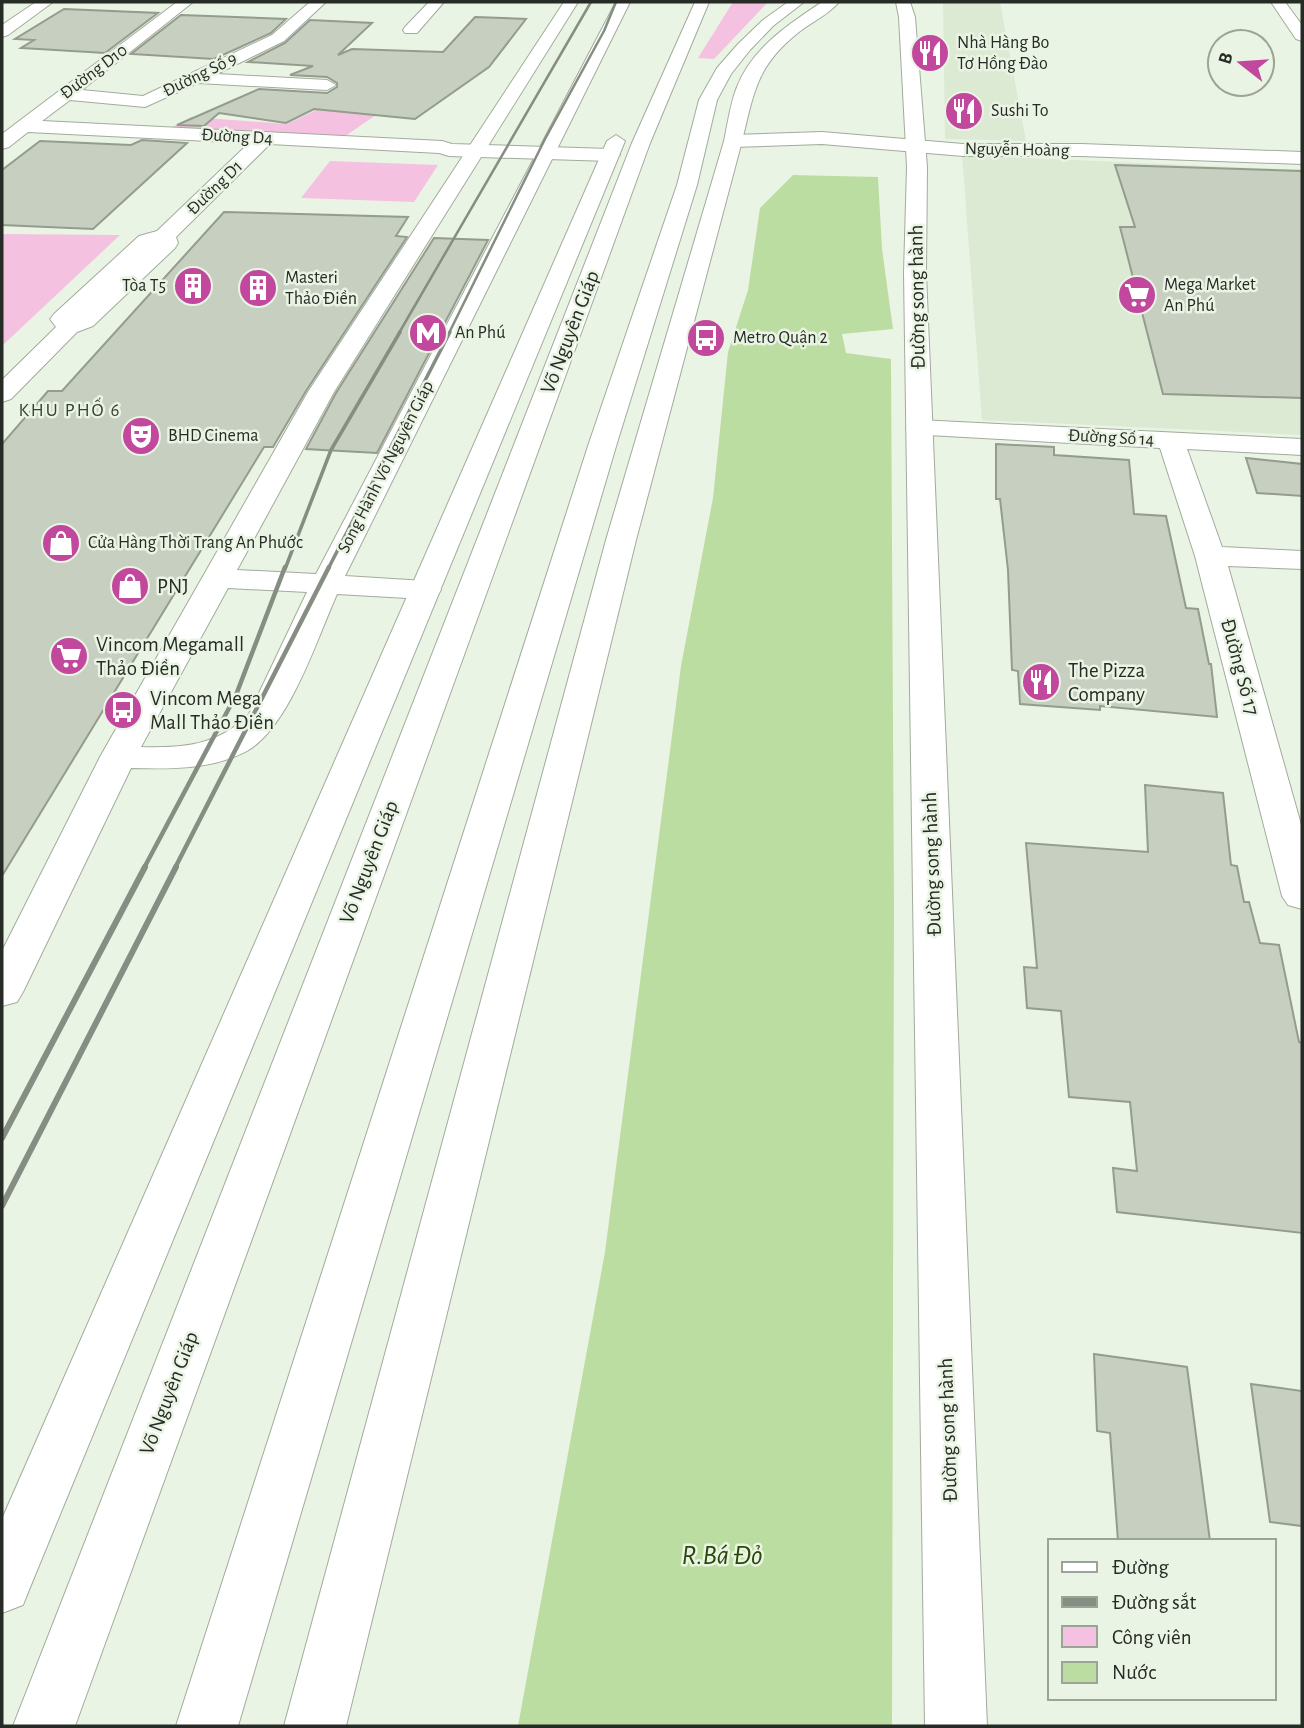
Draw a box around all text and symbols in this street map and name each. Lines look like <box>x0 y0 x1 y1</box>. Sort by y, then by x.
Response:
north arrow <box>1206 28 1276 98</box>
restaurant icon: Nhà Hàng Bo Tơ Hồng Đào <box>909 32 951 74</box>
place label: Nhà Hàng Bo Tơ Hồng Đào <box>957 34 1050 73</box>
street label: Đường D10 <box>57 41 131 103</box>
street label: Đường Số 9 <box>160 48 240 101</box>
text: B <box>1215 50 1237 67</box>
restaurant icon: Sushi To <box>943 90 985 132</box>
place label: Sushi To <box>991 102 1049 120</box>
street label: Đường D4 <box>201 126 274 148</box>
street label: Nguyễn Hoàng <box>965 138 1070 160</box>
street label: Đường D1 <box>184 157 246 219</box>
street label: Đường song hành <box>905 224 929 370</box>
building icon: Tòa T5 <box>172 265 214 307</box>
building icon: Masteri Thảo Điền <box>237 267 279 309</box>
street label: Võ Nguyên Giáp <box>537 268 603 396</box>
place label: Masteri Thảo Điền <box>285 269 357 308</box>
supermarket icon: Mega Market An Phú <box>1116 274 1158 316</box>
place label: Mega Market An Phú <box>1164 276 1256 315</box>
place label: Tòa T5 <box>122 277 166 295</box>
metro station icon: An Phú <box>407 312 449 354</box>
bus stop icon: Metro Quận 2 <box>685 317 727 359</box>
place label: An Phú <box>455 324 505 342</box>
place label: Metro Quận 2 <box>733 329 828 347</box>
street label: Song Hành Võ Nguyên Giáp <box>335 378 437 556</box>
district label: KHU PHỐ 6 <box>18 397 122 420</box>
theatre icon: BHD Cinema <box>120 415 162 457</box>
street label: Đường Số 14 <box>1067 426 1155 449</box>
place label: BHD Cinema <box>168 427 259 445</box>
shop icon: Cửa Hàng Thời Trang An Phước <box>40 522 82 564</box>
place label: Cửa Hàng Thời Trang An Phước <box>88 534 303 552</box>
shop icon: PNJ <box>109 565 151 607</box>
place label: PNJ <box>157 576 189 597</box>
street label: Đường Số 17 <box>1217 616 1263 718</box>
place label: Vincom Megamall Thảo Điền <box>96 634 244 679</box>
supermarket icon: Vincom Megamall Thảo Điền <box>48 635 90 677</box>
place label: The Pizza Company <box>1068 660 1145 705</box>
restaurant icon: The Pizza Company <box>1020 661 1062 703</box>
place label: Vincom Mega Mall Thảo Điền <box>150 688 274 733</box>
bus stop icon: Vincom Mega Mall Thảo Điền <box>102 689 144 731</box>
street label: Đường song hành <box>919 791 945 937</box>
street label: Võ Nguyên Giáp <box>336 798 402 926</box>
street label: Võ Nguyên Giáp <box>136 1329 202 1457</box>
street label: Đường song hành <box>935 1357 961 1503</box>
legend <box>1048 1539 1276 1700</box>
water label: R.Bá Đỏ <box>681 1542 763 1570</box>
text: Đường <box>1112 1557 1169 1578</box>
text: Đường sắt <box>1112 1592 1197 1613</box>
text: Công viên <box>1112 1627 1192 1648</box>
text: Nước <box>1112 1662 1156 1683</box>

